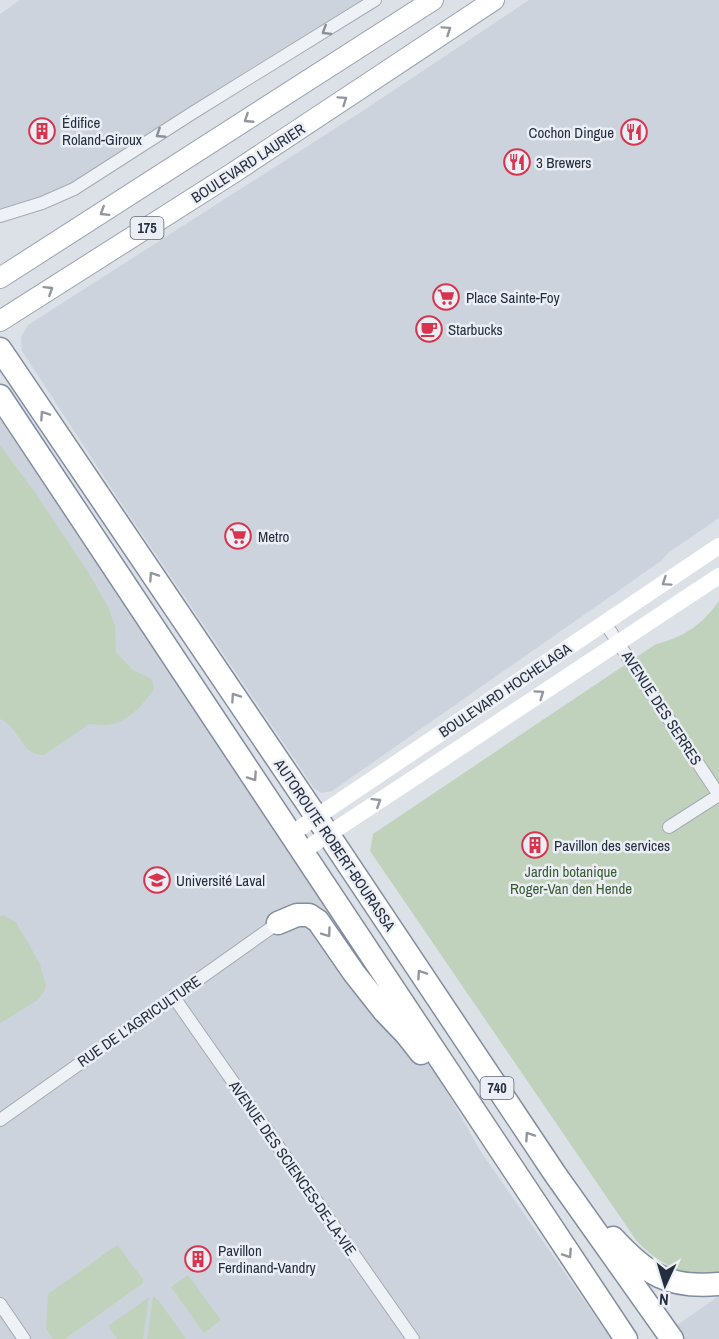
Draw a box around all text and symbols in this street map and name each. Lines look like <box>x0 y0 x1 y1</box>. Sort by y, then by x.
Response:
one-way arrow <box>321 23 332 34</box>
one-way arrow <box>441 27 452 38</box>
one-way arrow <box>336 96 347 107</box>
place label: Édifice Roland-Giroux <box>62 112 143 150</box>
one-way arrow <box>244 112 254 124</box>
building icon: Édifice Roland-Giroux <box>27 116 57 146</box>
restaurant icon: Cochon Dingue <box>619 117 649 147</box>
street label: BOULEVARD LAURIER <box>187 118 309 208</box>
place label: Cochon Dingue <box>529 122 614 143</box>
one-way arrow <box>156 126 166 138</box>
restaurant icon: 3 Brewers <box>502 147 532 177</box>
place label: 3 Brewers <box>536 152 591 173</box>
one-way arrow <box>100 205 111 216</box>
road number: 175 <box>130 217 164 239</box>
supermarket icon: Place Sainte-Foy <box>431 282 461 312</box>
one-way arrow <box>43 285 53 297</box>
place label: Place Sainte-Foy <box>466 287 561 308</box>
cafe icon: Starbucks <box>414 314 444 344</box>
place label: Starbucks <box>448 319 503 340</box>
one-way arrow <box>40 410 51 421</box>
supermarket icon: Metro <box>223 521 253 551</box>
place label: Metro <box>258 526 290 547</box>
one-way arrow <box>149 572 160 583</box>
one-way arrow <box>662 575 673 586</box>
street label: BOULEVARD HOCHELAGA <box>435 637 576 742</box>
street label: AVENUE DES SERRES <box>617 646 707 769</box>
one-way arrow <box>533 690 544 701</box>
one-way arrow <box>231 693 242 704</box>
street label: AUTOROUTE ROBERT-BOURASSA <box>269 754 401 936</box>
one-way arrow <box>246 770 257 781</box>
one-way arrow <box>371 799 382 810</box>
building icon: Pavillon des services <box>520 830 550 860</box>
place label: Pavillon des services <box>554 835 670 856</box>
park label: Jardin botanique Roger-Van den Hende <box>510 861 632 899</box>
school or university icon: Université Laval <box>142 865 172 895</box>
place label: Université Laval <box>176 870 265 891</box>
one-way arrow <box>320 926 331 937</box>
street label: RUE DE L'AGRICULTURE <box>73 970 205 1072</box>
one-way arrow <box>417 970 429 980</box>
street label: AVENUE DES SCIENCES-DE-LA-VIE <box>224 1076 362 1260</box>
road number: 740 <box>480 1077 514 1099</box>
one-way arrow <box>526 1132 537 1143</box>
place label: Pavillon Ferdinand-Vandry <box>218 1240 316 1278</box>
building icon: Pavillon Ferdinand-Vandry <box>183 1244 213 1274</box>
one-way arrow <box>561 1247 572 1258</box>
north arrow <box>635 1255 695 1315</box>
text: N <box>658 1289 669 1311</box>

